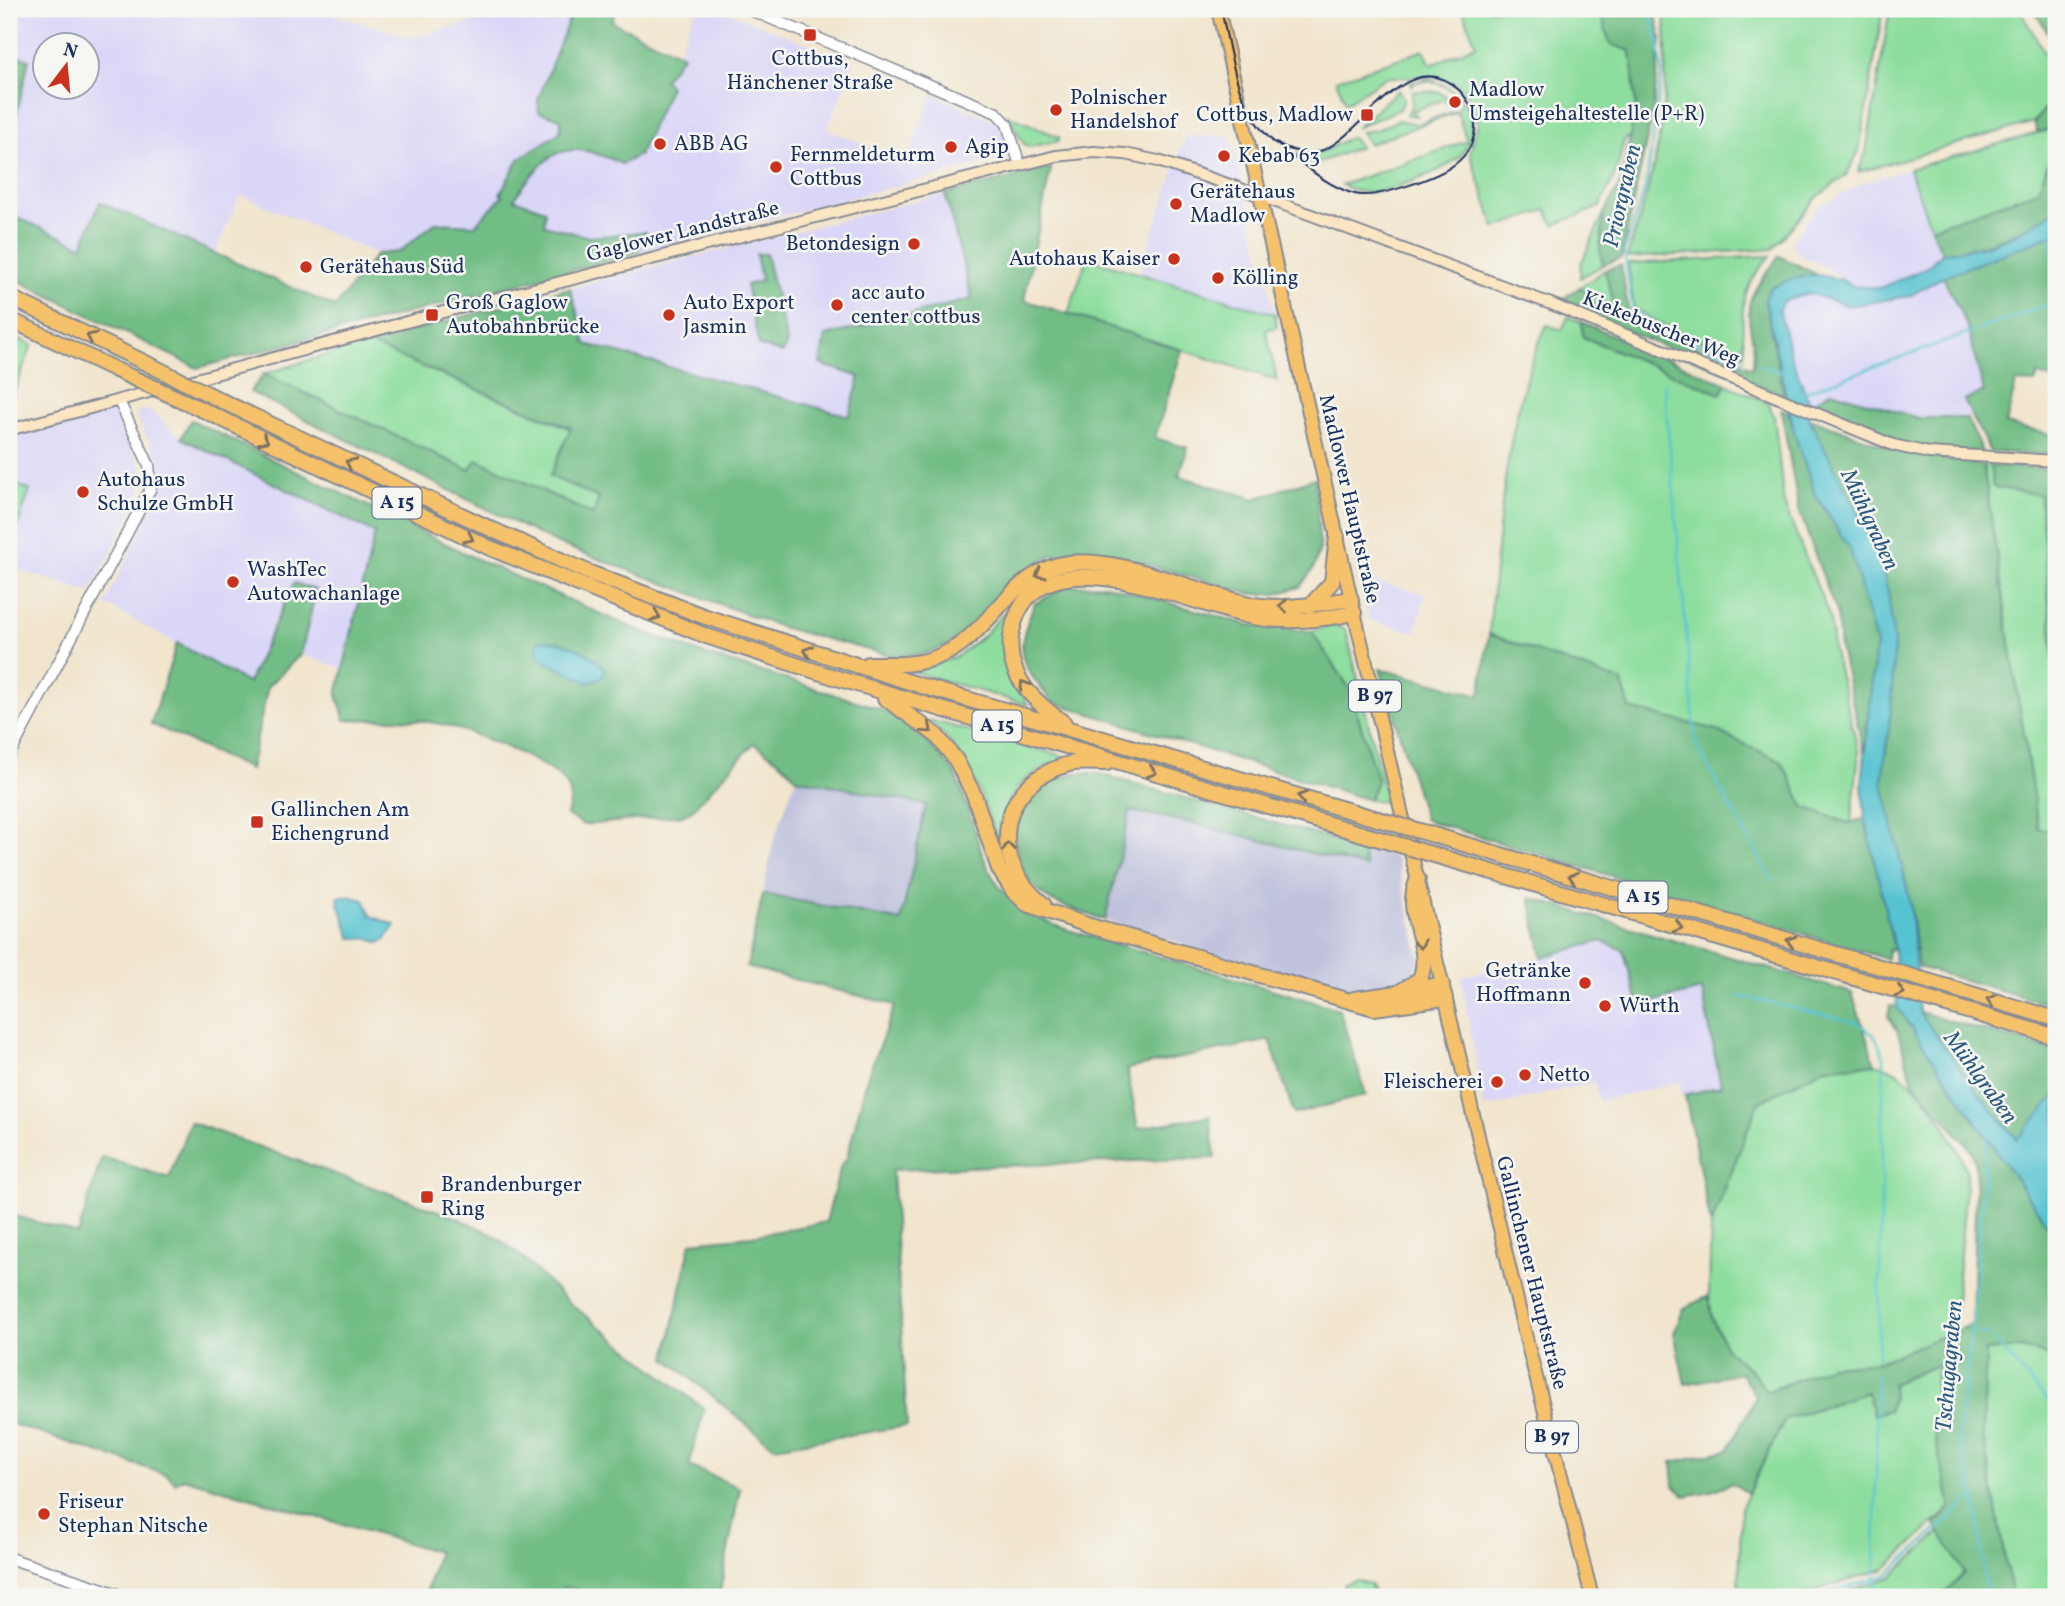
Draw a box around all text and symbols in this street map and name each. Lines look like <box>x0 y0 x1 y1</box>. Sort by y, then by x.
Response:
marker: Cottbus, Hänchener Straße <box>802 27 818 43</box>
north arrow <box>32 32 102 102</box>
text: N <box>60 37 81 66</box>
place label: Cottbus, Hänchener Straße <box>727 45 893 98</box>
place label: Madlow Umsteigehaltestelle (P+R) <box>1469 76 1704 129</box>
place label: Polnischer Handelshof <box>1070 84 1179 137</box>
marker: Madlow Umsteigehaltestelle (P+R) <box>1447 94 1463 110</box>
place label: Cottbus, Madlow <box>1196 101 1353 130</box>
marker: Polnischer Handelshof <box>1048 102 1064 118</box>
marker: Cottbus, Madlow <box>1359 107 1375 123</box>
place label: ABB AG <box>674 130 749 159</box>
place label: Agip <box>965 133 1009 162</box>
marker: ABB AG <box>652 136 668 152</box>
marker: Agip <box>943 139 959 155</box>
place label: Fernmeldeturm Cottbus <box>790 141 935 194</box>
water label: Priorgraben <box>1596 141 1650 251</box>
place label: Kebab 63 <box>1238 142 1320 171</box>
marker: Kebab 63 <box>1216 148 1232 164</box>
marker: Fernmeldeturm Cottbus <box>768 159 784 175</box>
place label: Gerätehaus Madlow <box>1190 178 1295 231</box>
street label: Gaglower Landstraße <box>584 194 782 270</box>
marker: Gerätehaus Madlow <box>1168 196 1184 212</box>
place label: Betondesign <box>786 230 900 259</box>
marker: Betondesign <box>906 236 922 252</box>
place label: Autohaus Kaiser <box>1009 245 1160 274</box>
marker: Autohaus Kaiser <box>1166 251 1182 267</box>
place label: Gerätehaus Süd <box>320 253 465 282</box>
marker: Gerätehaus Süd <box>298 259 314 275</box>
place label: Kölling <box>1232 264 1299 293</box>
marker: Kölling <box>1210 270 1226 286</box>
place label: acc auto center cottbus <box>851 279 980 332</box>
street label: Kiekebuscher Weg <box>1578 284 1744 374</box>
place label: Groß Gaglow Autobahnbrücke <box>446 289 599 342</box>
place label: Auto Export Jasmin <box>683 289 795 342</box>
marker: acc auto center cottbus <box>829 297 845 313</box>
marker: Groß Gaglow Autobahnbrücke <box>424 307 440 323</box>
marker: Auto Export Jasmin <box>661 307 677 323</box>
one-way arrow <box>86 331 98 345</box>
street label: Madlower Hauptstraße <box>1311 392 1387 606</box>
one-way arrow <box>257 431 269 445</box>
one-way arrow <box>345 458 357 472</box>
water label: Mühlgraben <box>1831 463 1906 576</box>
place label: Autohaus Schulze GmbH <box>97 466 234 519</box>
marker: Autohaus Schulze GmbH <box>75 484 91 500</box>
road number: A 15 <box>372 488 422 518</box>
one-way arrow <box>462 530 474 544</box>
place label: WashTec Autowachanlage <box>247 556 400 609</box>
one-way arrow <box>1034 566 1047 579</box>
marker: WashTec Autowachanlage <box>225 574 241 590</box>
one-way arrow <box>1278 598 1288 614</box>
one-way arrow <box>650 608 662 622</box>
one-way arrow <box>802 644 814 659</box>
one-way arrow <box>1019 680 1032 693</box>
road number: B 97 <box>1349 680 1401 712</box>
road number: A 15 <box>972 710 1021 741</box>
one-way arrow <box>920 721 933 733</box>
one-way arrow <box>1145 763 1157 778</box>
one-way arrow <box>1296 790 1308 805</box>
place label: Gallinchen Am Eichengrund <box>271 796 410 849</box>
marker: Gallinchen Am Eichengrund <box>249 814 265 830</box>
one-way arrow <box>1001 841 1016 852</box>
one-way arrow <box>1567 870 1579 885</box>
road number: A 15 <box>1618 882 1668 912</box>
one-way arrow <box>1672 918 1684 933</box>
one-way arrow <box>1785 935 1797 950</box>
one-way arrow <box>1412 938 1427 950</box>
place label: Getränke Hoffmann <box>1476 957 1571 1010</box>
marker: Getränke Hoffmann <box>1577 975 1593 991</box>
one-way arrow <box>1893 983 1905 998</box>
place label: Würth <box>1619 992 1680 1021</box>
one-way arrow <box>1985 994 1997 1009</box>
marker: Würth <box>1597 998 1613 1014</box>
water label: Mühlgraben <box>1935 1024 2025 1131</box>
place label: Netto <box>1539 1061 1590 1090</box>
marker: Netto <box>1517 1067 1533 1083</box>
place label: Fleischerei <box>1383 1068 1483 1097</box>
marker: Fleischerei <box>1489 1074 1505 1090</box>
street label: Gallinchener Hauptstraße <box>1488 1153 1574 1393</box>
place label: Brandenburger Ring <box>441 1171 582 1224</box>
marker: Brandenburger Ring <box>419 1189 435 1205</box>
water label: Tschugagraben <box>1928 1299 1972 1433</box>
road number: B 97 <box>1526 1422 1578 1452</box>
place label: Friseur Stephan Nitsche <box>58 1488 208 1541</box>
marker: Friseur Stephan Nitsche <box>36 1506 52 1522</box>

